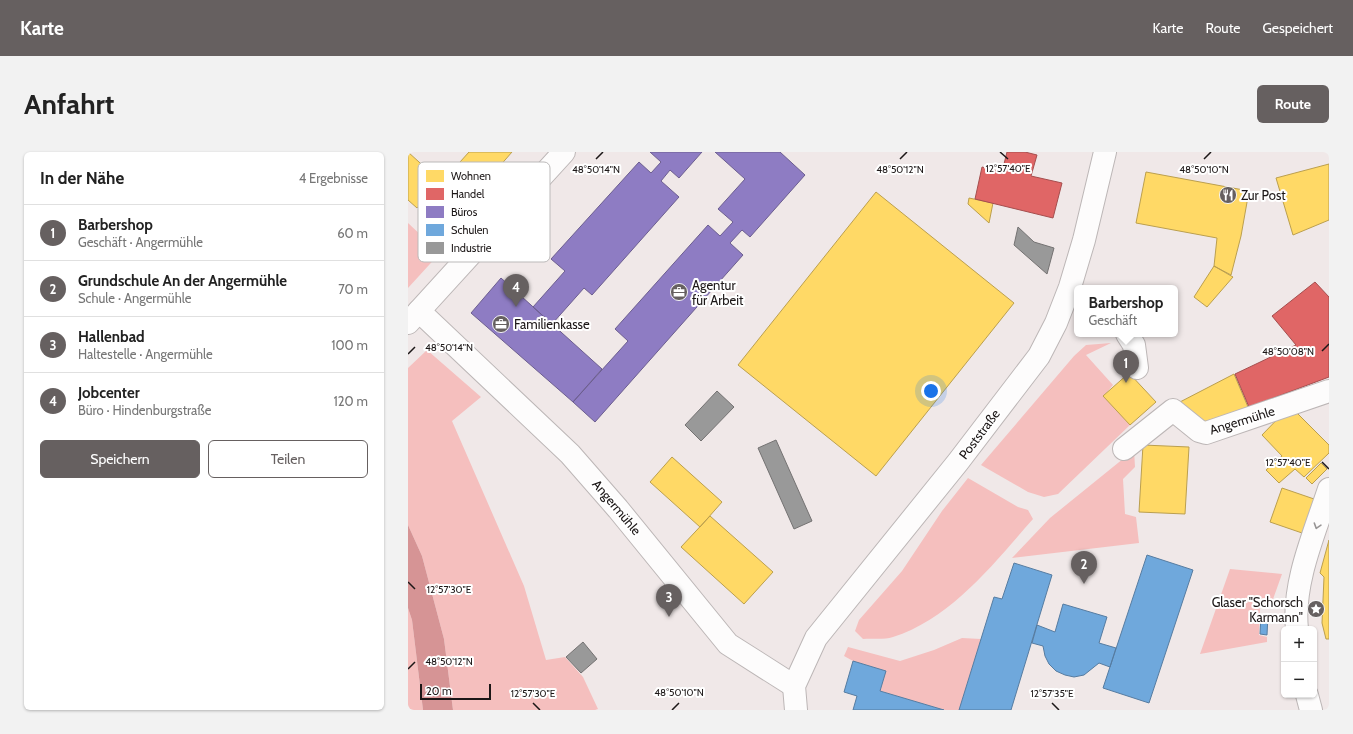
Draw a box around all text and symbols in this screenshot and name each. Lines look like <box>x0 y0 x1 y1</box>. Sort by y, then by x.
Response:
text: Karte <box>20 17 64 40</box>
text: Karte <box>1153 19 1183 37</box>
text: Route <box>1205 19 1241 37</box>
text: Gespeichert <box>1263 19 1333 37</box>
button: Route <box>1257 85 1329 123</box>
text: Anfahrt <box>24 87 114 121</box>
legend <box>418 162 550 262</box>
text: 12°57'40"E <box>986 162 1031 175</box>
text: 48°50'14"N <box>572 163 620 176</box>
text: 48°50'12"N <box>876 163 924 176</box>
text: 48°50'10"N <box>1179 163 1229 176</box>
text: In der Nähe <box>40 168 124 188</box>
text: Wohnen <box>451 169 491 183</box>
text: 4 Ergebnisse <box>299 170 368 186</box>
restaurant icon: Zur Post <box>1218 185 1238 205</box>
text: Handel <box>451 187 485 201</box>
place label: Zur Post <box>1241 187 1286 203</box>
text: Büros <box>451 205 478 219</box>
text: Barbershop <box>78 216 153 234</box>
text: Schulen <box>451 223 488 237</box>
text: 1 <box>51 225 55 241</box>
text: 60 m <box>337 225 368 241</box>
text: Geschäft · Angermühle <box>78 234 203 250</box>
text: Industrie <box>451 241 492 255</box>
text: Grundschule An der Angermühle <box>78 272 287 290</box>
pin: 4 <box>503 274 529 307</box>
place label: Agentur für Arbeit <box>692 277 744 308</box>
text: 2 <box>50 281 56 297</box>
text: 70 m <box>338 281 368 297</box>
office icon: Agentur für Arbeit <box>669 282 689 302</box>
popup <box>1074 285 1178 337</box>
text: Schule · Angermühle <box>78 290 191 306</box>
text: Barbershop <box>1089 294 1163 312</box>
text: Geschäft <box>1089 312 1137 328</box>
office icon: Familienkasse <box>491 314 511 334</box>
place label: Familienkasse <box>514 316 590 332</box>
text: Hallenbad <box>78 328 145 346</box>
text: 3 <box>49 337 57 353</box>
text: 100 m <box>331 337 368 353</box>
text: 48°50'14"N <box>425 341 473 354</box>
text: 48°50'08"N <box>1262 345 1314 358</box>
text: Haltestelle · Angermühle <box>78 346 213 362</box>
pin: 1 <box>1113 350 1139 383</box>
your location <box>921 381 941 401</box>
text: Jobcenter <box>78 384 140 402</box>
text: 4 <box>49 393 57 409</box>
text: 120 m <box>334 393 368 409</box>
text: Büro · Hindenburgstraße <box>78 402 211 418</box>
street label: Angermühle <box>1207 402 1277 438</box>
street label: Poststraße <box>955 406 1003 462</box>
button: Speichern <box>40 440 200 478</box>
button: Teilen <box>208 440 368 478</box>
text: 12°57'40"E <box>1266 456 1311 469</box>
street label: Angermühle <box>589 476 645 538</box>
one-way arrow <box>1313 522 1321 529</box>
pin: 2 <box>1071 551 1097 584</box>
text: 12°57'30"E <box>427 583 472 596</box>
pin: 3 <box>656 584 682 617</box>
place label: Glaser "Schorsch Karmann" <box>1212 594 1303 625</box>
place icon: Glaser "Schorsch Karmann" <box>1306 599 1326 619</box>
map controls <box>1281 626 1317 698</box>
button: + <box>1281 626 1317 662</box>
text: 48°50'12"N <box>425 655 473 668</box>
button: − <box>1281 662 1317 698</box>
scale bar <box>420 682 491 701</box>
text: 20 m <box>426 684 452 698</box>
text: 48°50'10"N <box>654 686 704 699</box>
text: 12°57'30"E <box>511 687 556 700</box>
text: 12°57'35"E <box>1030 687 1074 700</box>

